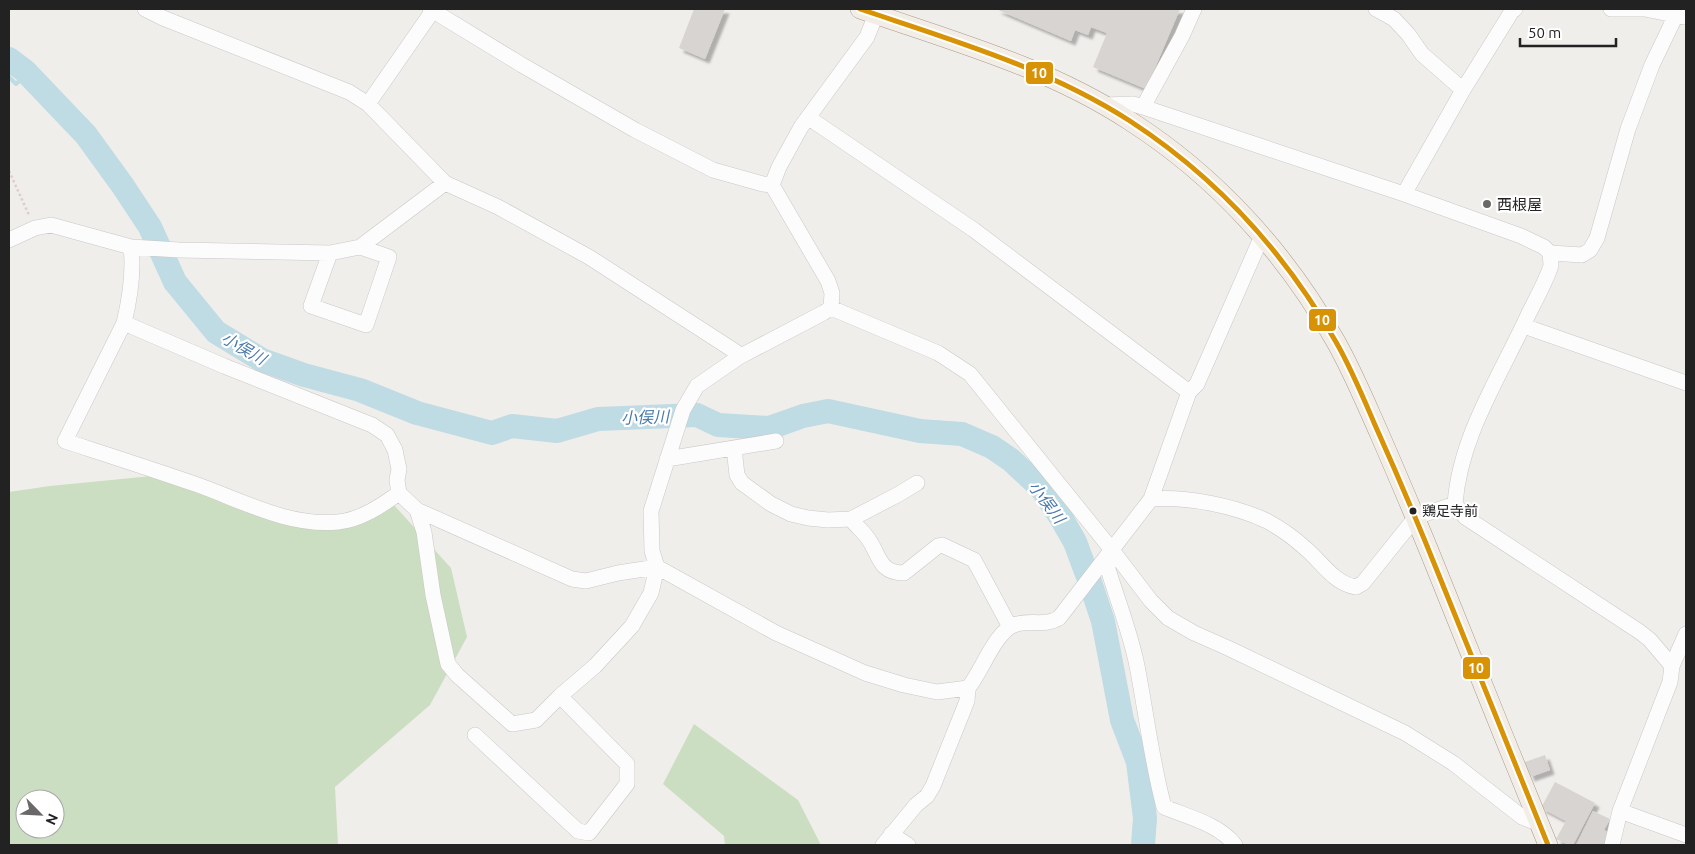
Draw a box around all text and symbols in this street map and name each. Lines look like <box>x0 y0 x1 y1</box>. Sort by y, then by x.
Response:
scale bar <box>1520 15 1616 47</box>
text: 50 m <box>1528 24 1561 41</box>
line badge: 10 <box>1025 61 1054 85</box>
text: 10 <box>1031 65 1047 81</box>
place label: 西根屋 <box>1497 196 1542 213</box>
marker: 西根屋 <box>1481 198 1493 210</box>
line badge: 10 <box>1308 308 1337 332</box>
text: 10 <box>1314 312 1330 328</box>
water label: 小俣川 <box>219 328 271 369</box>
water label: 小俣川 <box>621 407 671 427</box>
water label: 小俣川 <box>1025 477 1070 528</box>
place label: 鶏足寺前 <box>1422 503 1478 519</box>
marker: 鶏足寺前 <box>1408 506 1418 516</box>
line badge: 10 <box>1462 656 1491 680</box>
text: 10 <box>1468 660 1484 676</box>
north arrow <box>15 789 65 839</box>
text: N <box>42 811 61 827</box>

